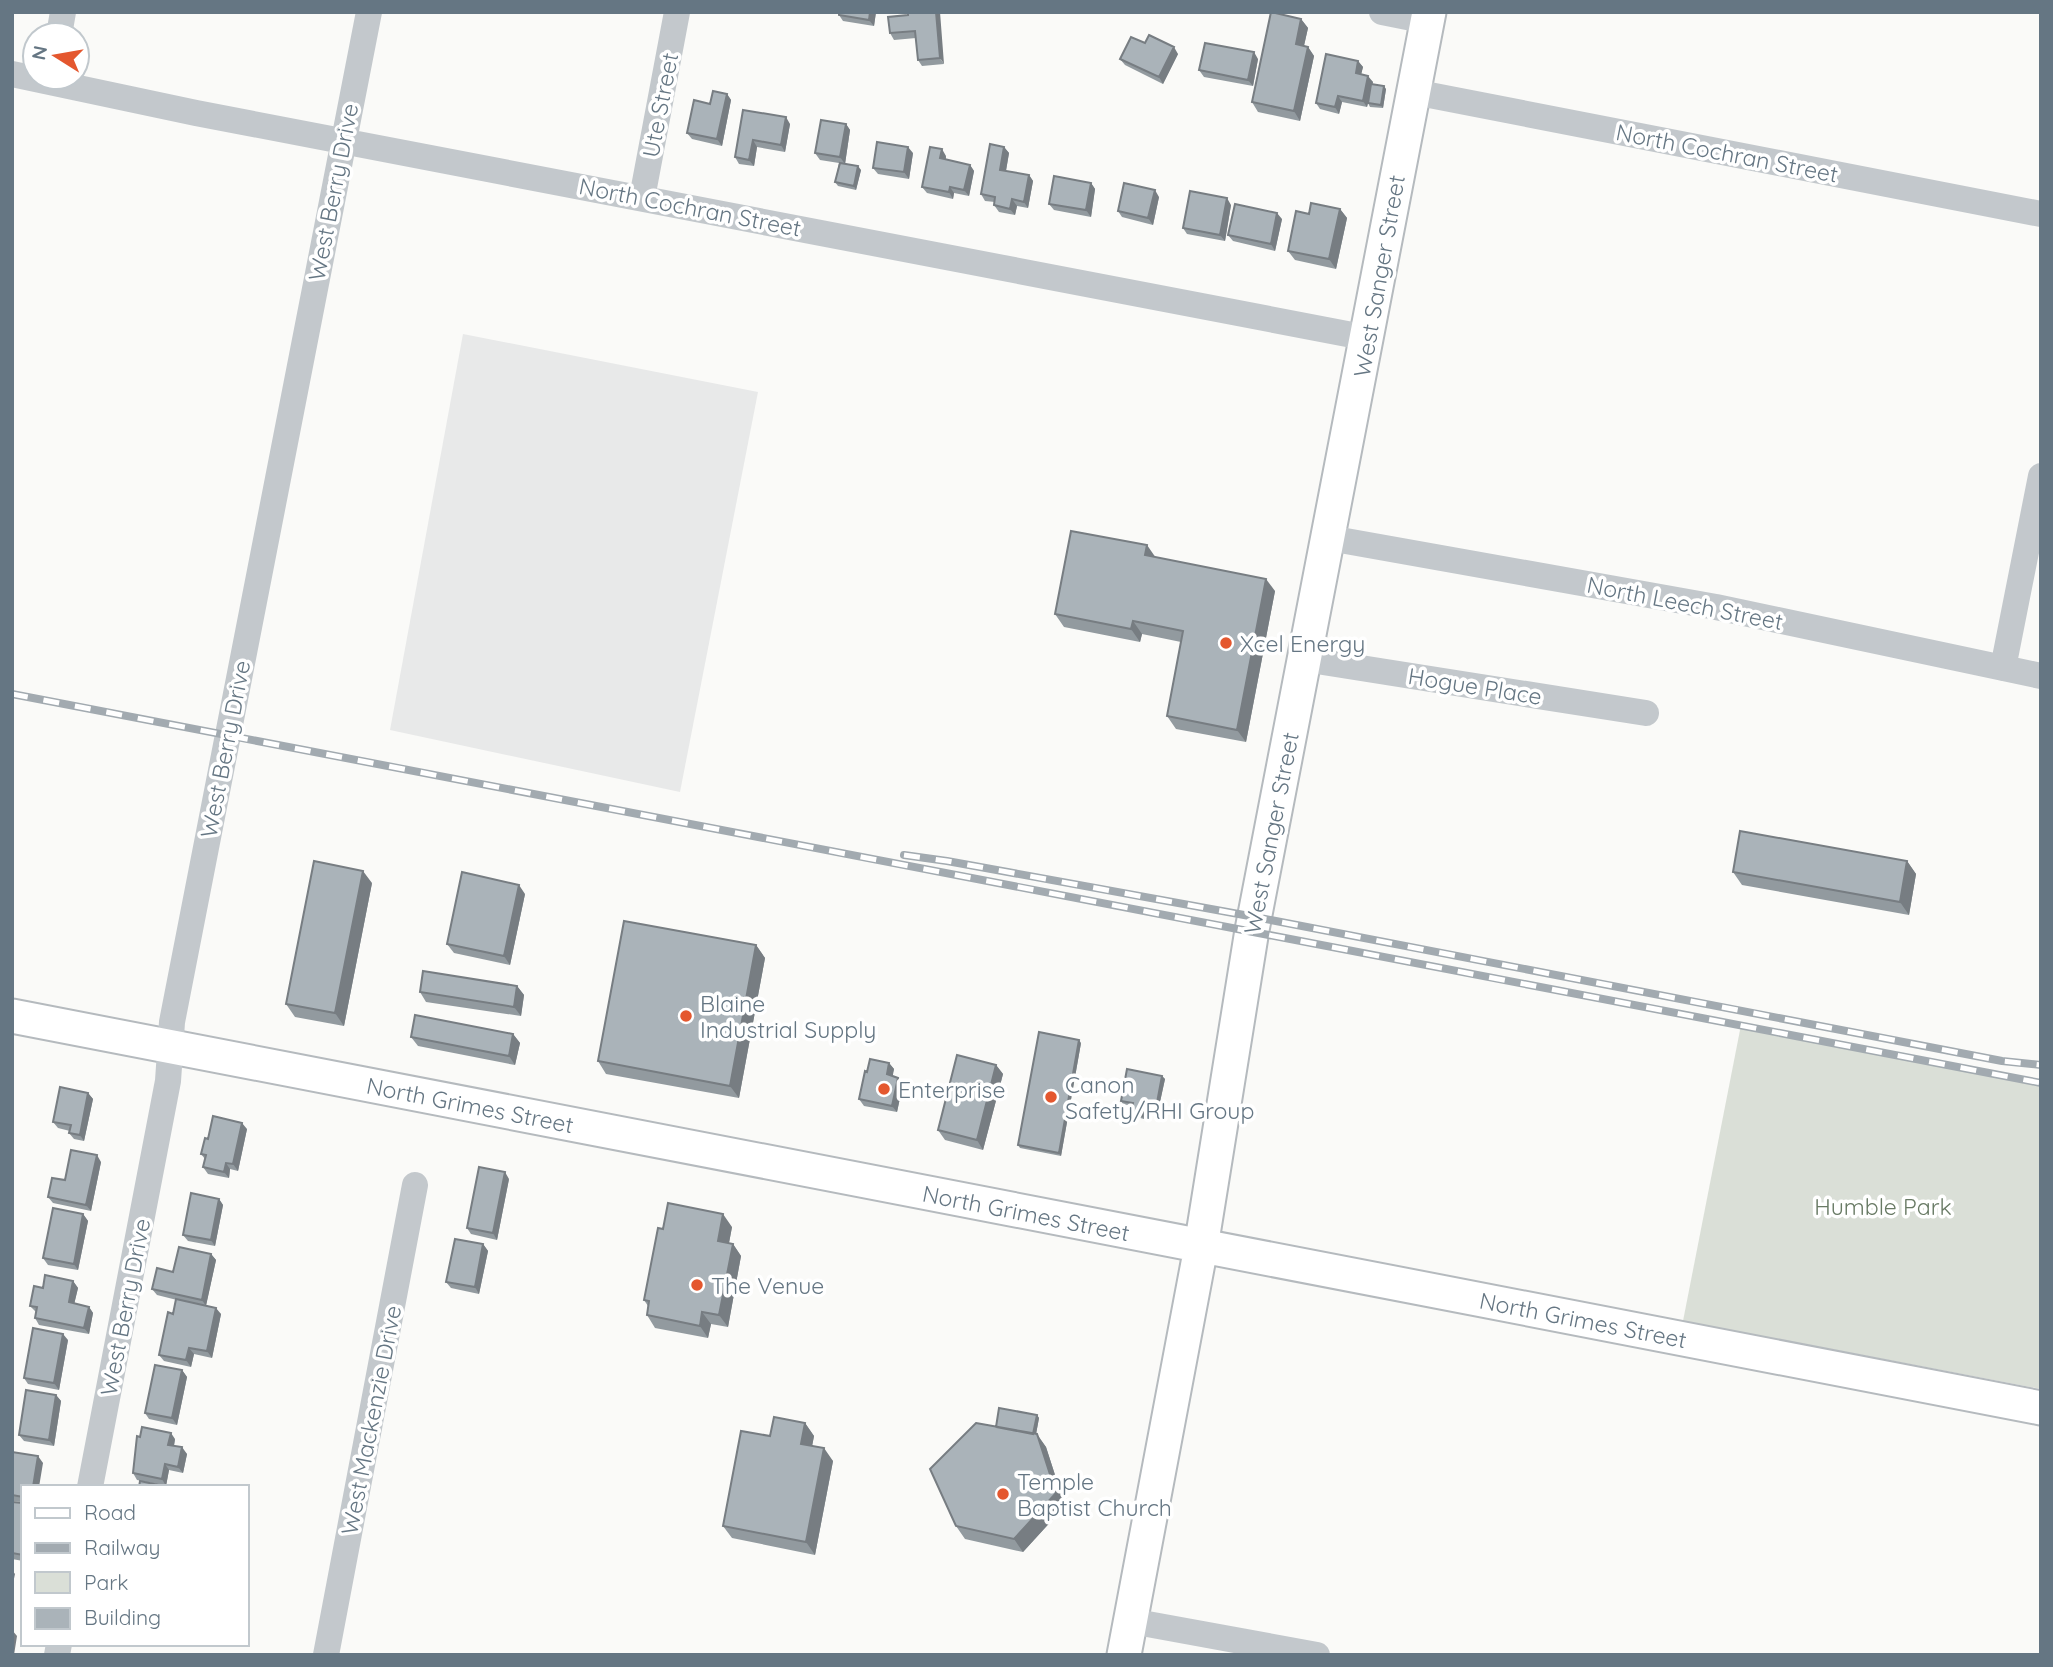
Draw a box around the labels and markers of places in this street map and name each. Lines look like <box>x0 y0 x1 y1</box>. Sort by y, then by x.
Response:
place label: Xcel Energy <box>1240 629 1365 658</box>
marker: Xcel Energy <box>1218 635 1234 651</box>
place label: Blaine Industrial Supply <box>700 989 876 1044</box>
marker: Blaine Industrial Supply <box>678 1008 694 1024</box>
place label: Canon Safety/RHI Group <box>1065 1070 1254 1125</box>
place label: Enterprise <box>898 1075 1005 1104</box>
marker: Enterprise <box>876 1081 892 1097</box>
marker: Canon Safety/RHI Group <box>1043 1089 1059 1105</box>
place label: The Venue <box>711 1271 824 1300</box>
marker: The Venue <box>689 1277 705 1293</box>
place label: Temple Baptist Church <box>1017 1467 1172 1522</box>
marker: Temple Baptist Church <box>995 1486 1011 1502</box>

